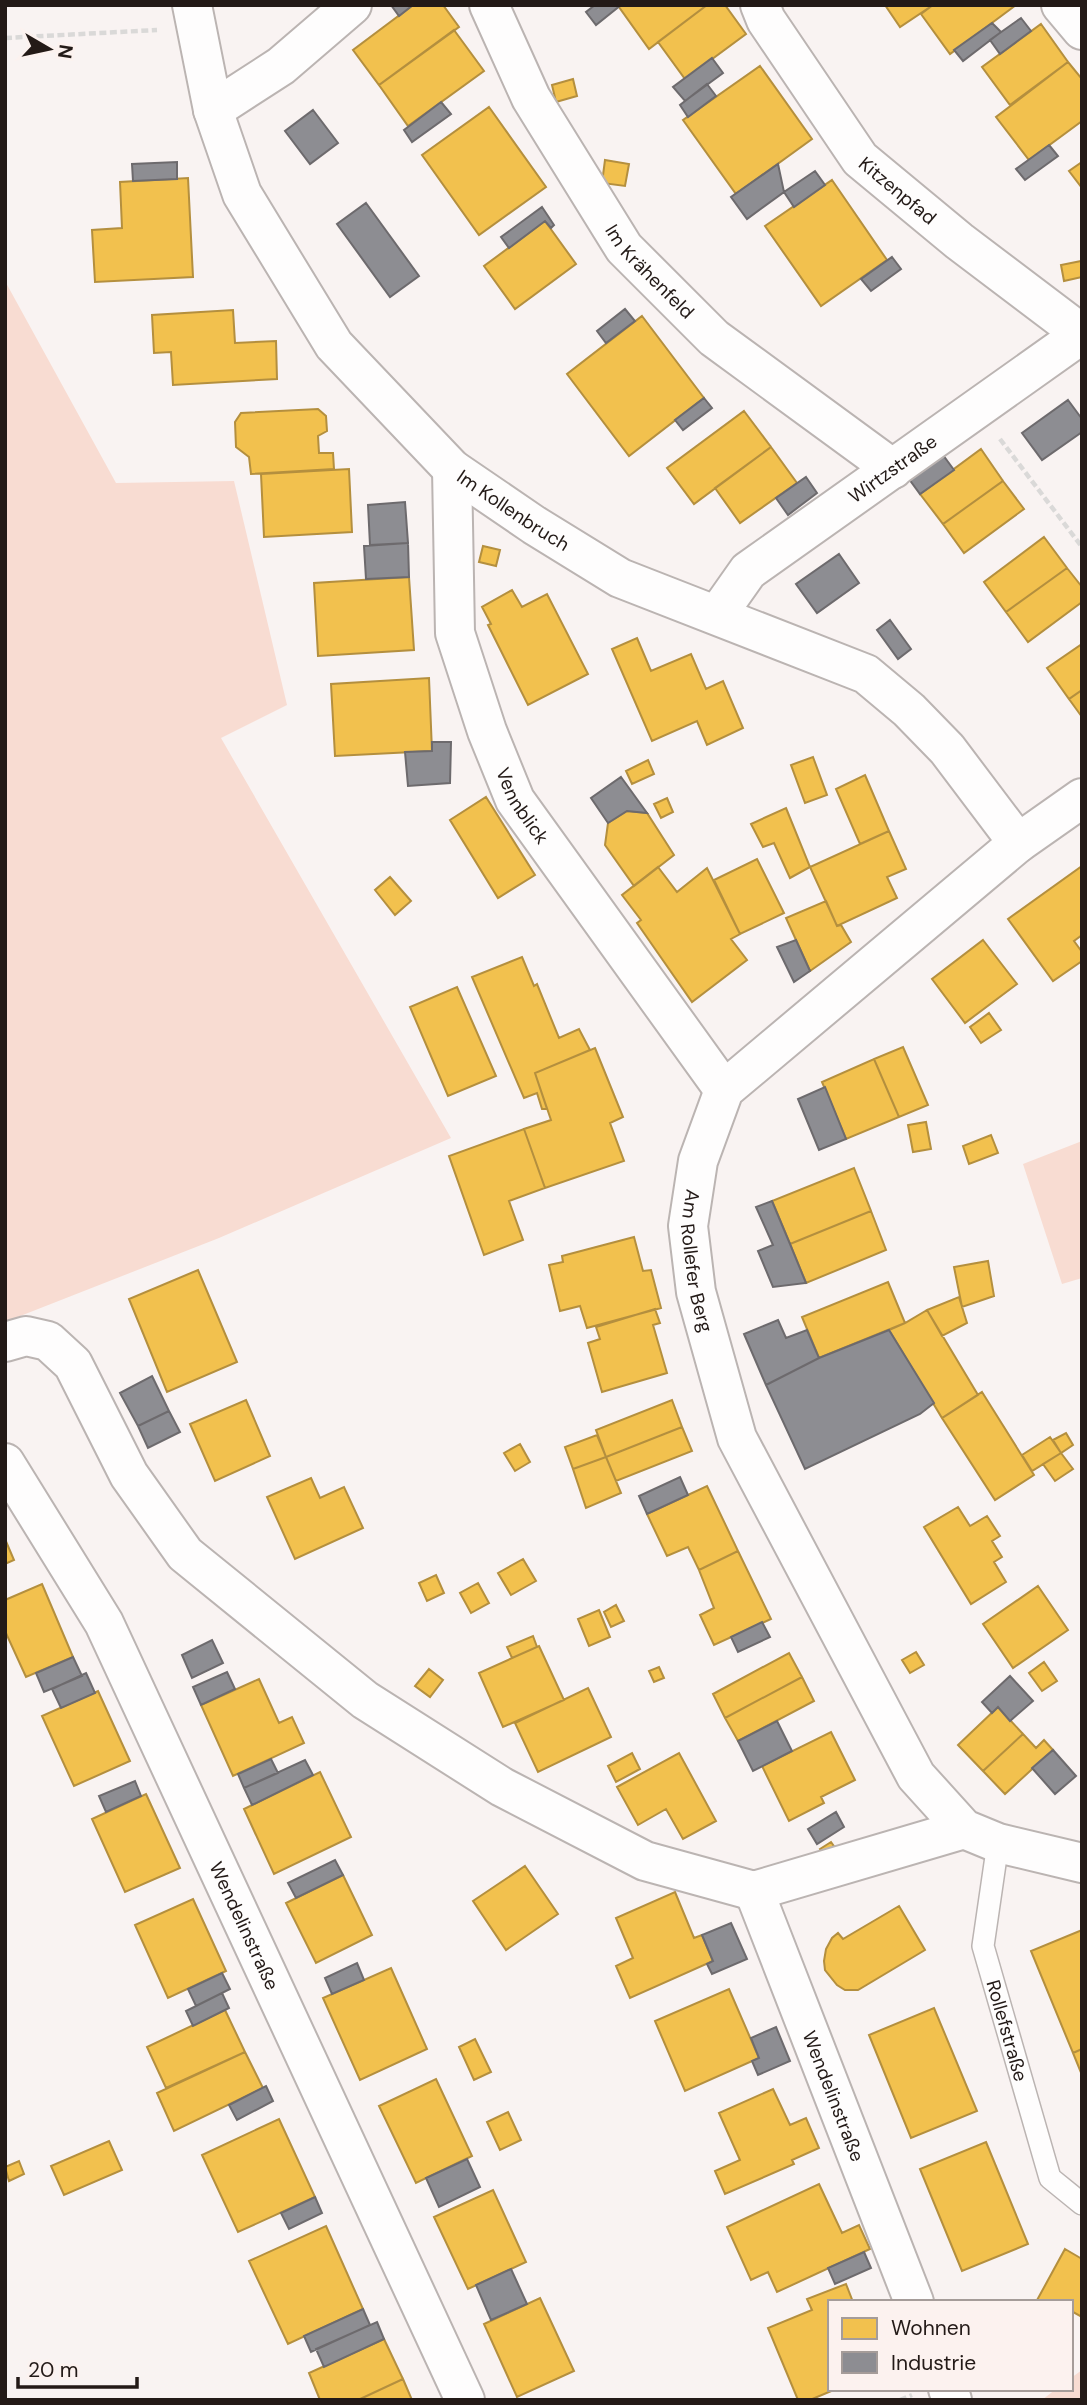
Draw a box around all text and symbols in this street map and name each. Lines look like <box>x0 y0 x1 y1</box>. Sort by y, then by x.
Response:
north arrow <box>14 14 84 84</box>
text: N <box>52 43 79 60</box>
street label: Kitzenpfad <box>853 151 942 230</box>
street label: Im Krähenfeld <box>599 220 700 324</box>
street label: Wirtzstraße <box>843 429 942 509</box>
street label: Im Kollenbruch <box>452 464 574 557</box>
street label: Vennblick <box>490 764 555 849</box>
street label: Am Rollefer Berg <box>675 1188 719 1336</box>
street label: Wendelinstraße <box>204 1858 285 1994</box>
street label: Rollefstraße <box>980 1977 1033 2084</box>
street label: Wendelinstraße <box>797 2027 870 2165</box>
legend <box>828 2300 1073 2391</box>
text: Wohnen <box>891 2314 971 2342</box>
scale bar <box>18 2346 136 2390</box>
text: Industrie <box>891 2349 976 2377</box>
text: 20 m <box>28 2356 79 2384</box>

